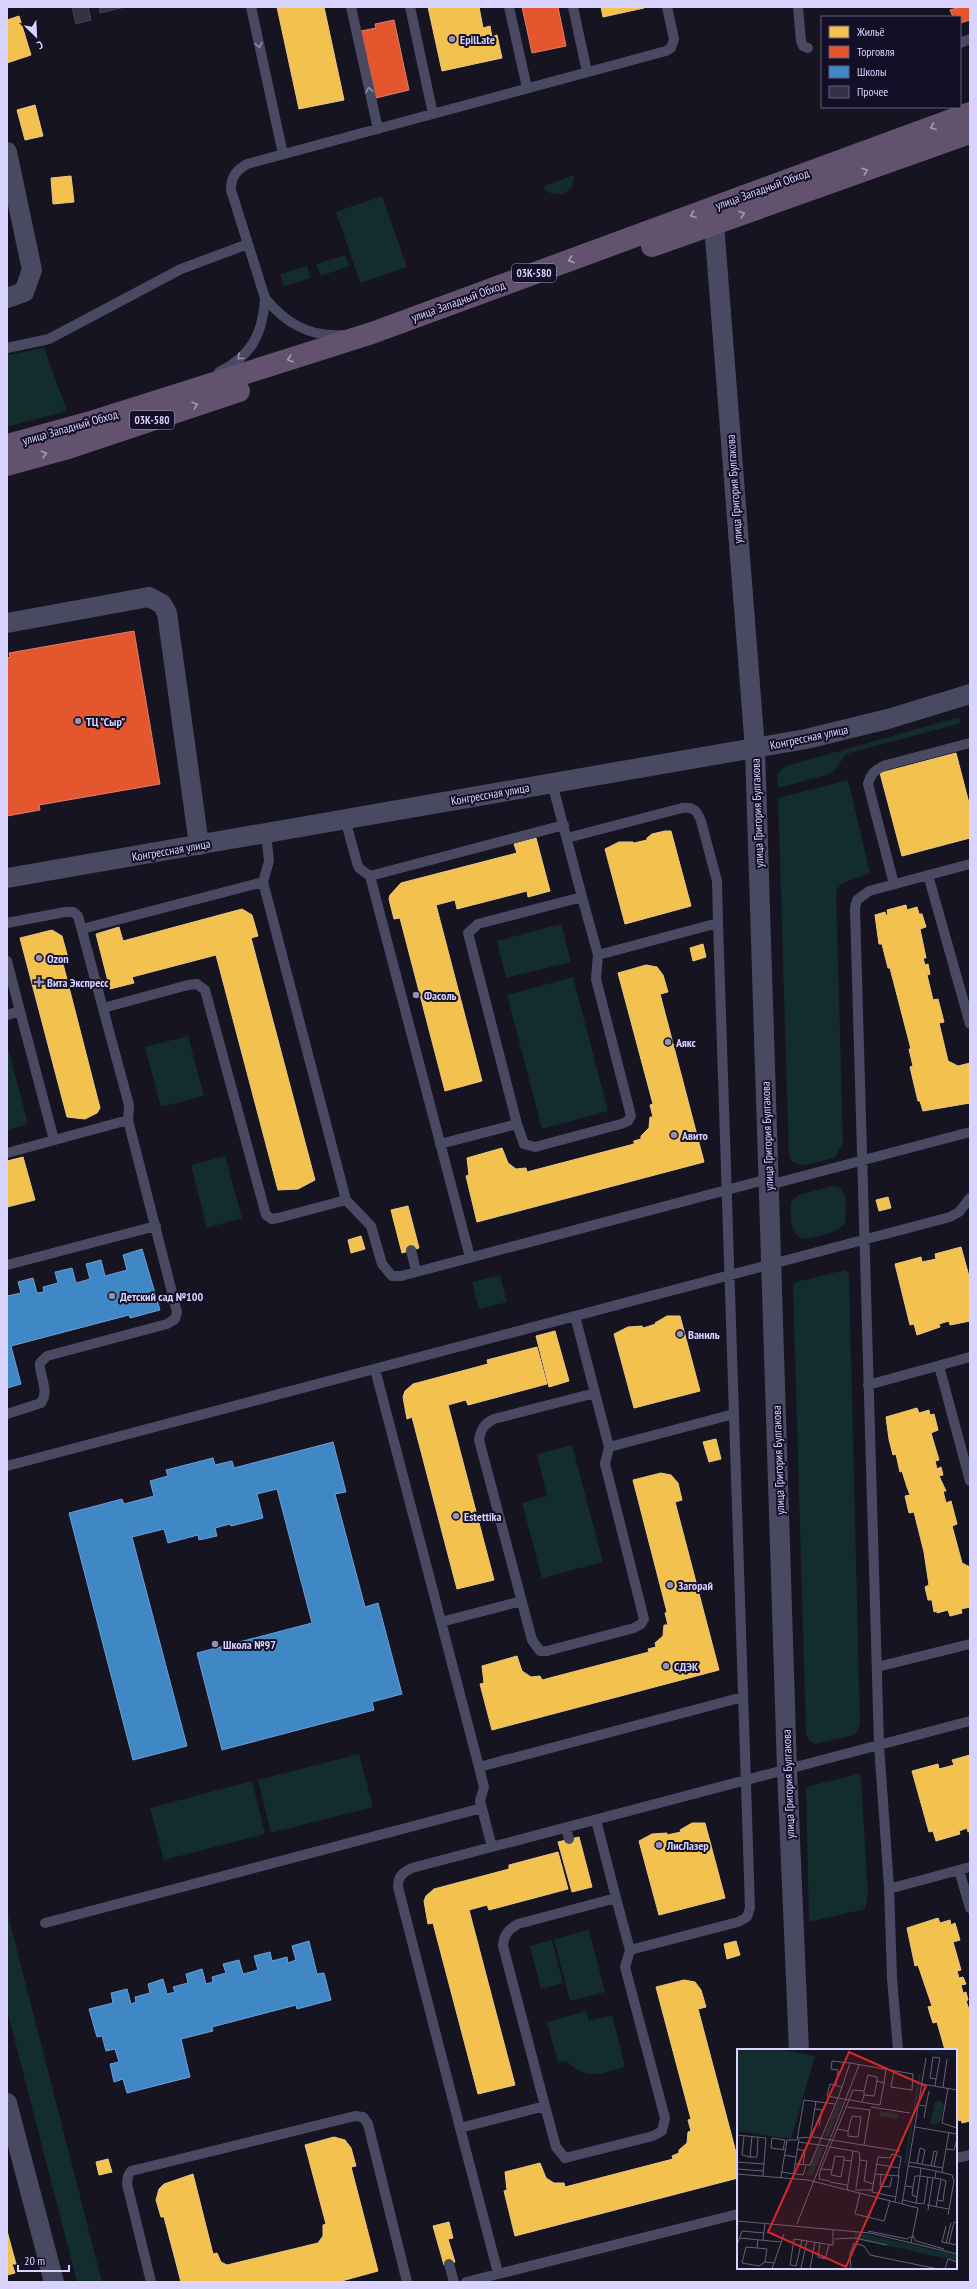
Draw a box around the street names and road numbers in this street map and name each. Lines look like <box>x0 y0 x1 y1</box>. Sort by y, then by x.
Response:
street label: улица Западный Обход <box>713 165 812 213</box>
road number: 03К-580 <box>512 264 556 282</box>
street label: улица Западный Обход <box>409 277 508 325</box>
street label: улица Западный Обход <box>21 406 120 448</box>
road number: 03К-580 <box>130 411 174 429</box>
street label: улица Григория Булгакова <box>723 434 745 544</box>
street label: Конгрессная улица <box>769 721 850 753</box>
street label: улица Григория Булгакова <box>748 758 766 868</box>
street label: Конгрессная улица <box>450 780 531 808</box>
street label: Конгрессная улица <box>131 836 212 864</box>
street label: улица Григория Булгакова <box>758 1081 776 1191</box>
street label: улица Григория Булгакова <box>769 1405 787 1515</box>
street label: улица Григория Булгакова <box>779 1729 797 1839</box>

